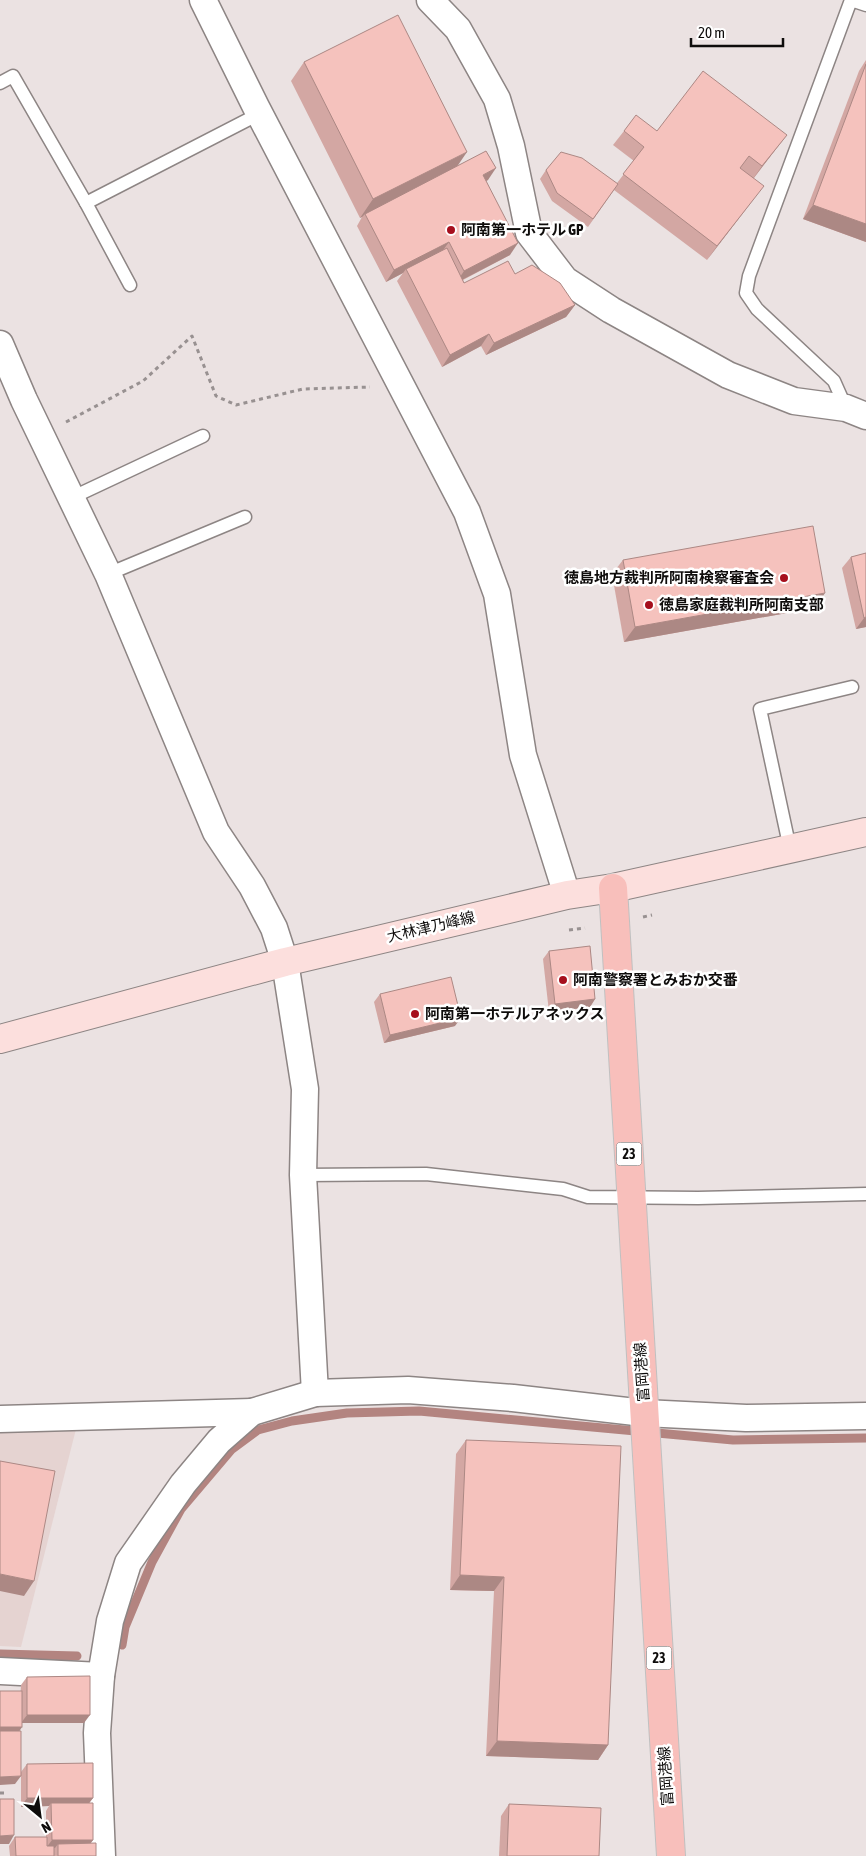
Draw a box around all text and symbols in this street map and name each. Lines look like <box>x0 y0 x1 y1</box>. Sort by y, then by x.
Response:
scale bar <box>691 15 784 47</box>
text: 20 m <box>698 24 725 41</box>
place label: 阿南第一ホテル GP <box>461 221 584 238</box>
marker: 阿南第一ホテル GP <box>445 224 457 236</box>
place label: 徳島地方裁判所阿南検察審査会 <box>564 569 774 586</box>
marker: 徳島地方裁判所阿南検察審査会 <box>778 572 790 584</box>
place label: 徳島家庭裁判所阿南支部 <box>659 596 824 613</box>
marker: 徳島家庭裁判所阿南支部 <box>643 599 655 611</box>
street label: 大林津乃峰線 <box>385 908 477 945</box>
place label: 阿南警察署とみおか交番 <box>573 971 738 988</box>
marker: 阿南警察署とみおか交番 <box>557 974 569 986</box>
place label: 阿南第一ホテルアネックス <box>425 1005 605 1022</box>
marker: 阿南第一ホテルアネックス <box>409 1008 421 1020</box>
road number: 23 <box>616 1142 642 1166</box>
street label: 富岡港線 <box>631 1342 652 1403</box>
road number: 23 <box>646 1646 672 1670</box>
street label: 富岡港線 <box>655 1746 676 1807</box>
north arrow <box>15 1791 65 1841</box>
text: N <box>39 1818 54 1836</box>

